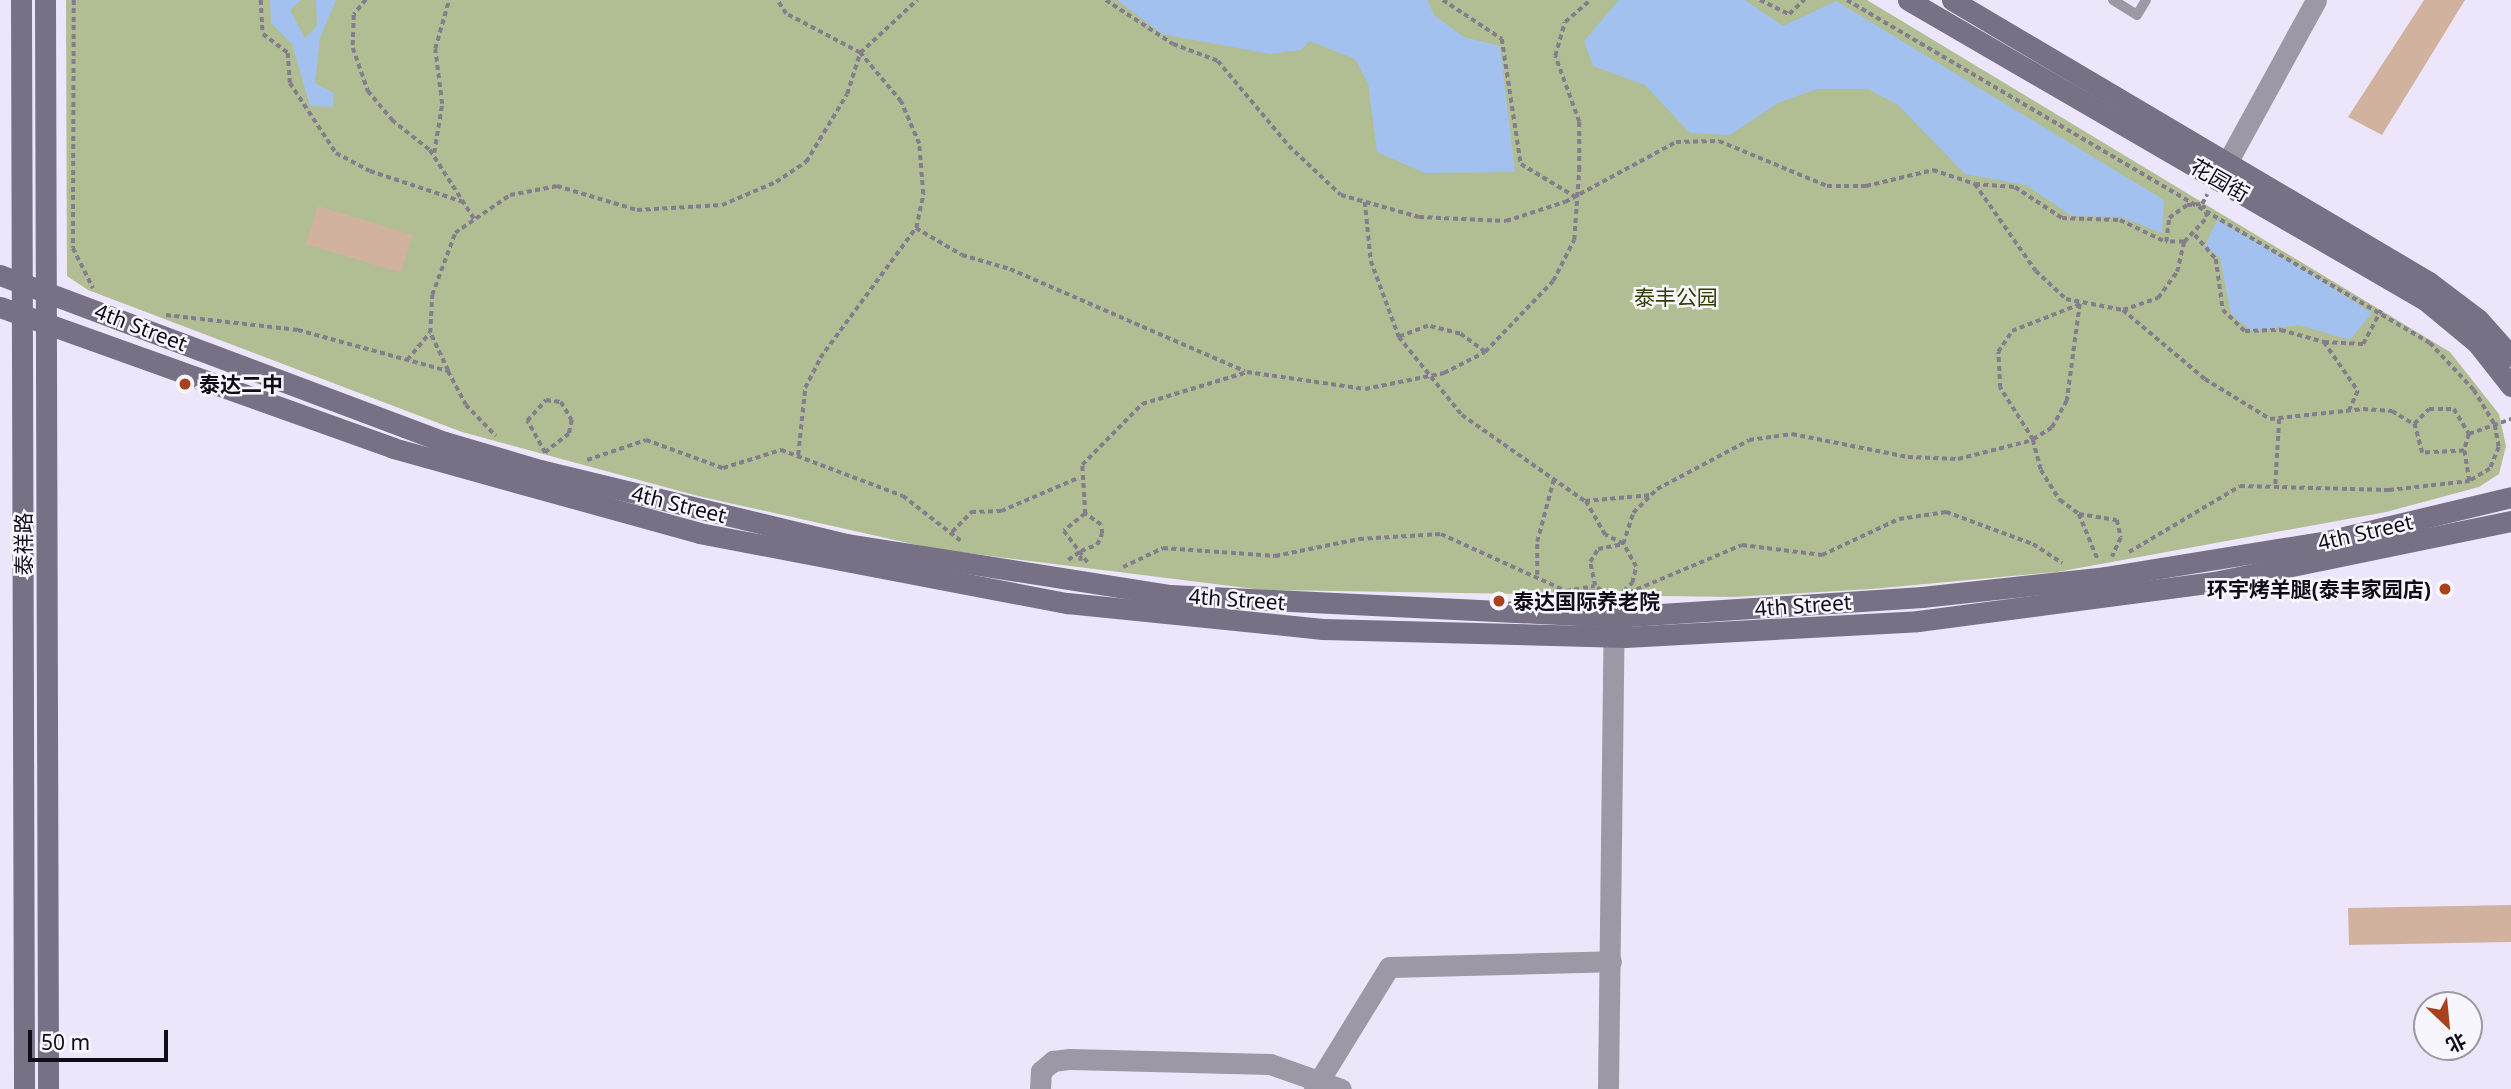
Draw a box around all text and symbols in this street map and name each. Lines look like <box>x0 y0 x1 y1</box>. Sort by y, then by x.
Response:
street label: 花园街 <box>2186 153 2254 207</box>
park label: 泰丰公园 <box>1634 284 1718 310</box>
street label: 4th Street <box>91 298 191 356</box>
place label: 泰达二中 <box>199 371 283 397</box>
marker: 泰达二中 <box>177 376 193 392</box>
street label: 4th Street <box>629 480 729 528</box>
street label: 4th Street <box>2315 509 2415 555</box>
street label: 泰祥路 <box>10 513 36 575</box>
place label: 环宇烤羊腿(泰丰家园店) <box>2207 576 2431 602</box>
marker: 环宇烤羊腿(泰丰家园店) <box>2437 581 2453 597</box>
street label: 4th Street <box>1188 583 1286 615</box>
place label: 泰达国际养老院 <box>1513 588 1660 614</box>
street label: 4th Street <box>1754 589 1852 621</box>
marker: 泰达国际养老院 <box>1491 593 1507 609</box>
north arrow <box>2413 991 2483 1061</box>
scale bar <box>32 1016 172 1060</box>
text: 北 <box>2442 1027 2471 1059</box>
text: 50 m <box>41 1028 90 1056</box>

